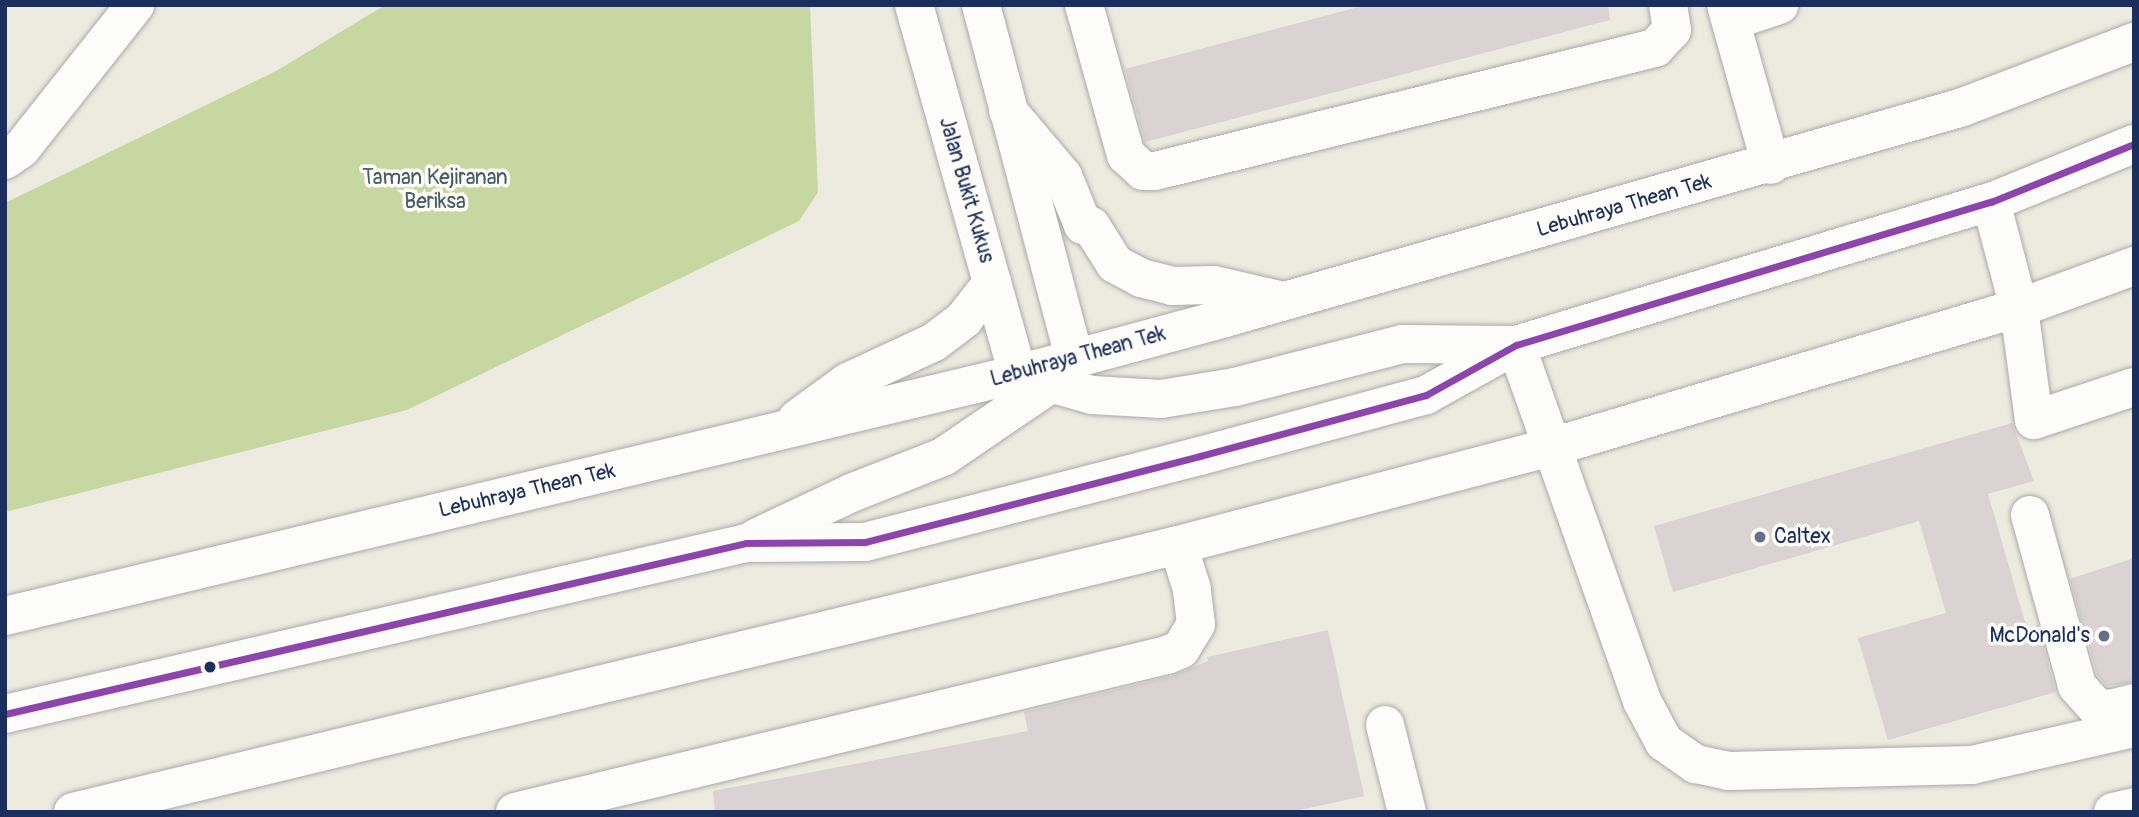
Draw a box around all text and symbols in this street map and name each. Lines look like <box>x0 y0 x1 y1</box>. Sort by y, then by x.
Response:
street label: Jalan Bukit Kukus <box>933 114 999 266</box>
park label: Taman Kejiranan Beriksa <box>362 165 508 215</box>
street label: Lebuhraya Thean Tek <box>1534 169 1714 243</box>
street label: Lebuhraya Thean Tek <box>988 321 1168 393</box>
street label: Lebuhraya Thean Tek <box>436 458 618 524</box>
place label: Caltex <box>1774 524 1831 550</box>
marker: Caltex <box>1752 529 1768 545</box>
place label: McDonald's <box>1989 623 2090 649</box>
marker: McDonald's <box>2096 628 2112 644</box>
unlabelled marker <box>203 660 217 674</box>

